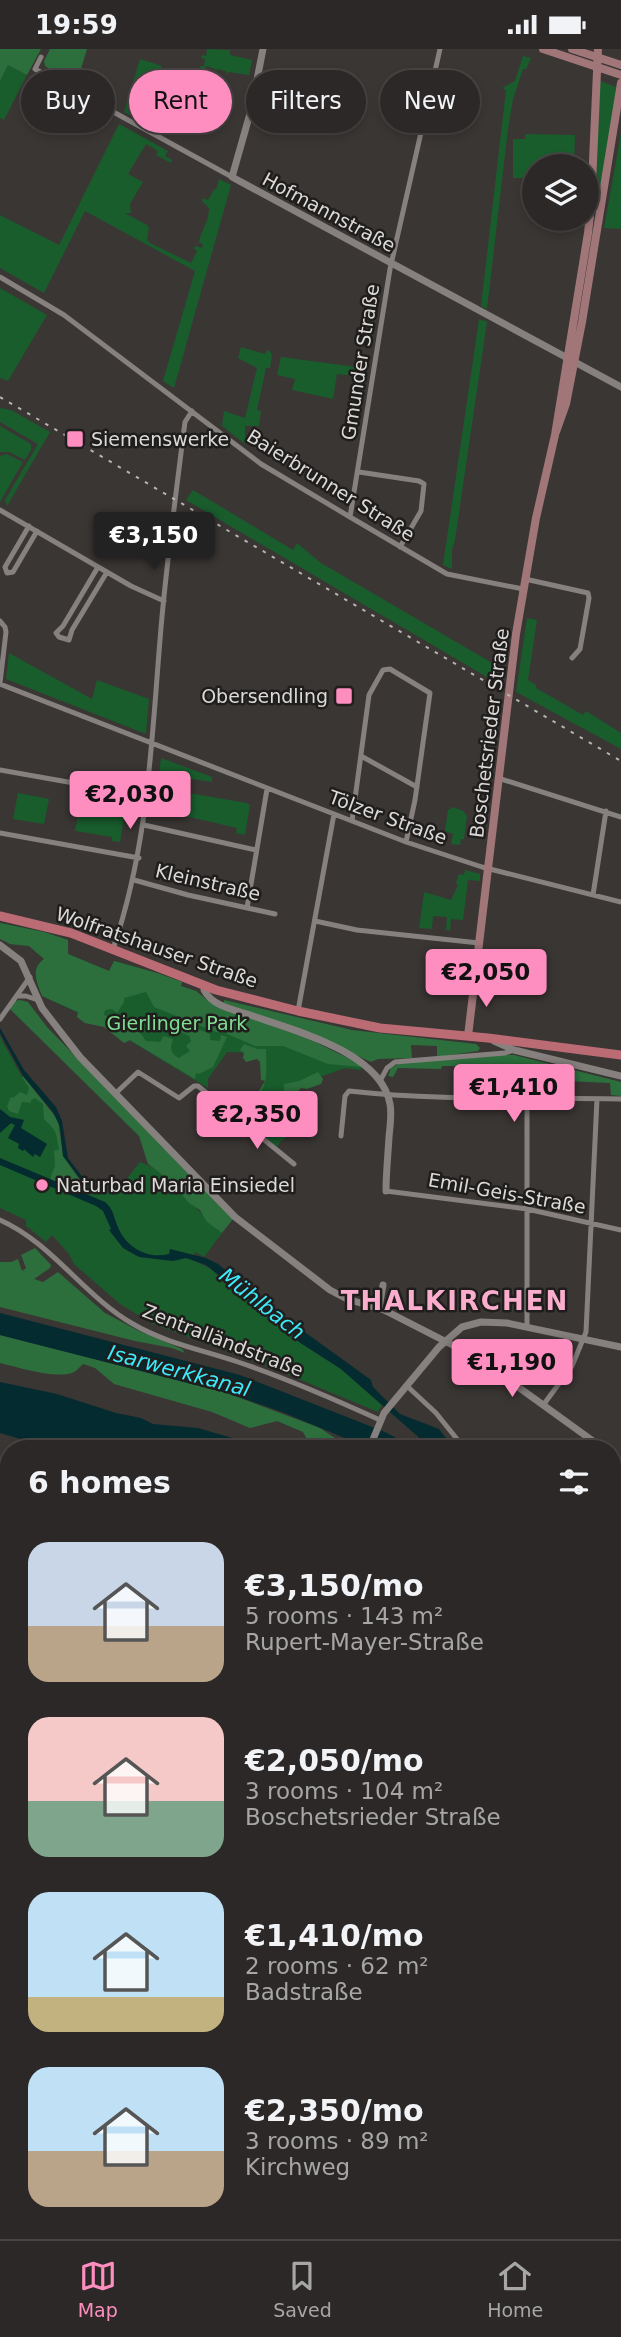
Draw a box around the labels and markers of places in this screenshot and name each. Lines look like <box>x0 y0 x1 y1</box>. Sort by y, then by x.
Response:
place label: Siemenswerke <box>91 428 229 450</box>
marker: Siemenswerke <box>65 429 85 449</box>
pin: €3,150 <box>97 512 211 572</box>
place label: Obersendling <box>201 685 328 707</box>
marker: Obersendling <box>334 686 354 706</box>
pin: €2,030 <box>73 771 187 831</box>
pin: €2,050 <box>429 949 543 1009</box>
pin: €1,410 <box>457 1065 571 1124</box>
pin: €2,350 <box>200 1091 314 1151</box>
place label: Naturbad Maria Einsiedel <box>56 1174 295 1196</box>
marker: Naturbad Maria Einsiedel <box>34 1177 50 1193</box>
pin: €1,190 <box>455 1339 569 1399</box>

